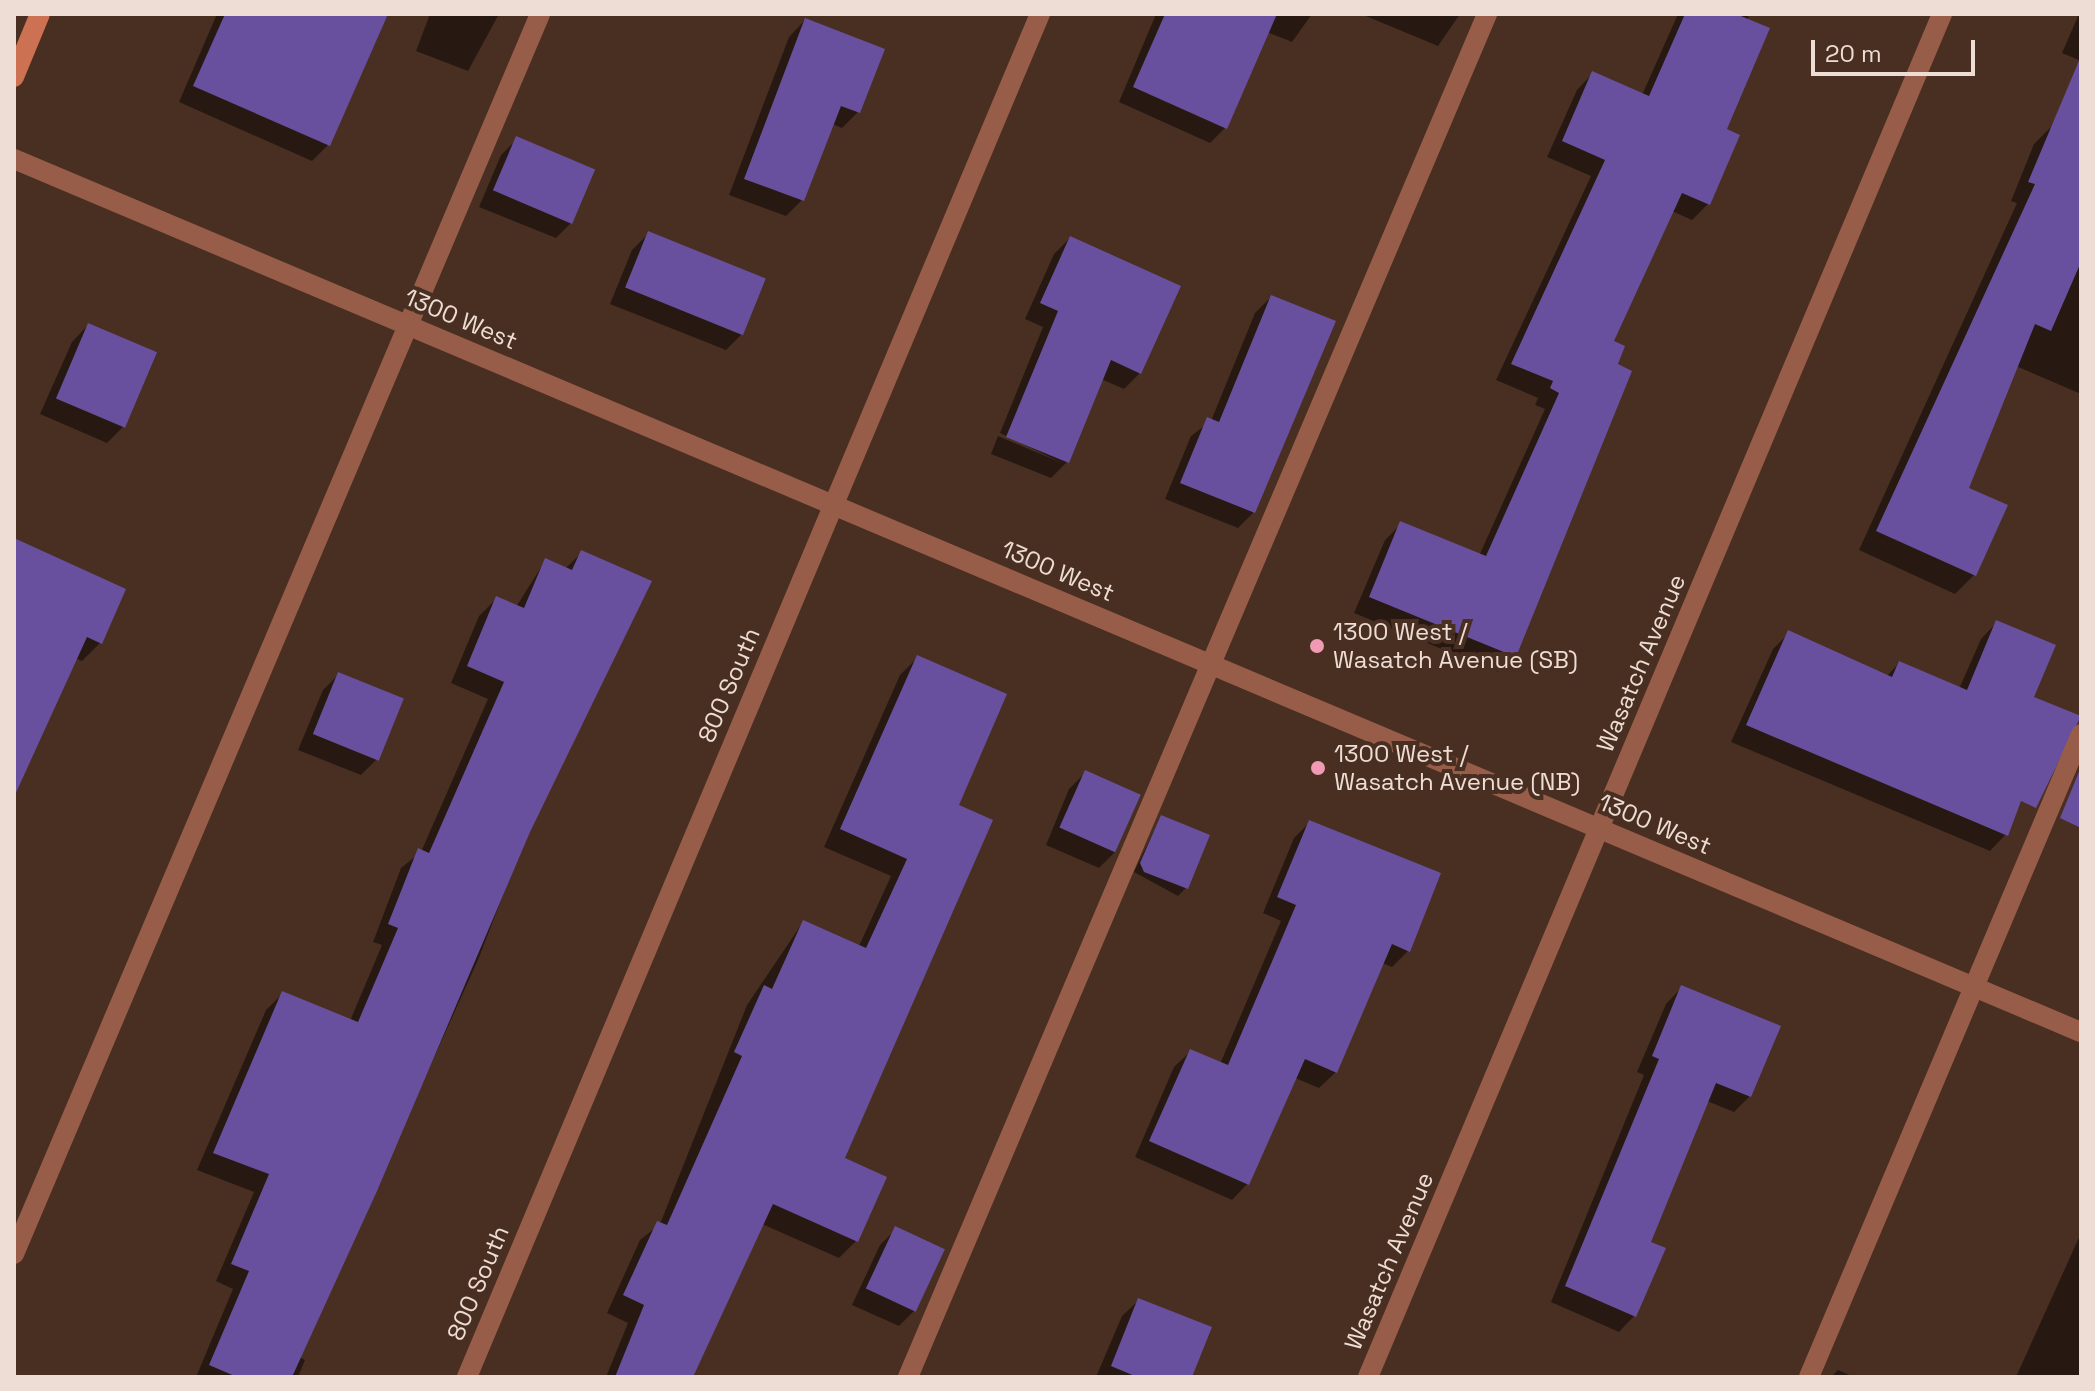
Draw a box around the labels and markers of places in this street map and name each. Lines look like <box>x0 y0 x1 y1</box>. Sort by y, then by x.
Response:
place label: 1300 West / Wasatch Avenue (SB) <box>1333 618 1578 674</box>
marker: 1300 West / Wasatch Avenue (SB) <box>1308 637 1326 655</box>
place label: 1300 West / Wasatch Avenue (NB) <box>1334 740 1581 796</box>
marker: 1300 West / Wasatch Avenue (NB) <box>1309 759 1327 777</box>

